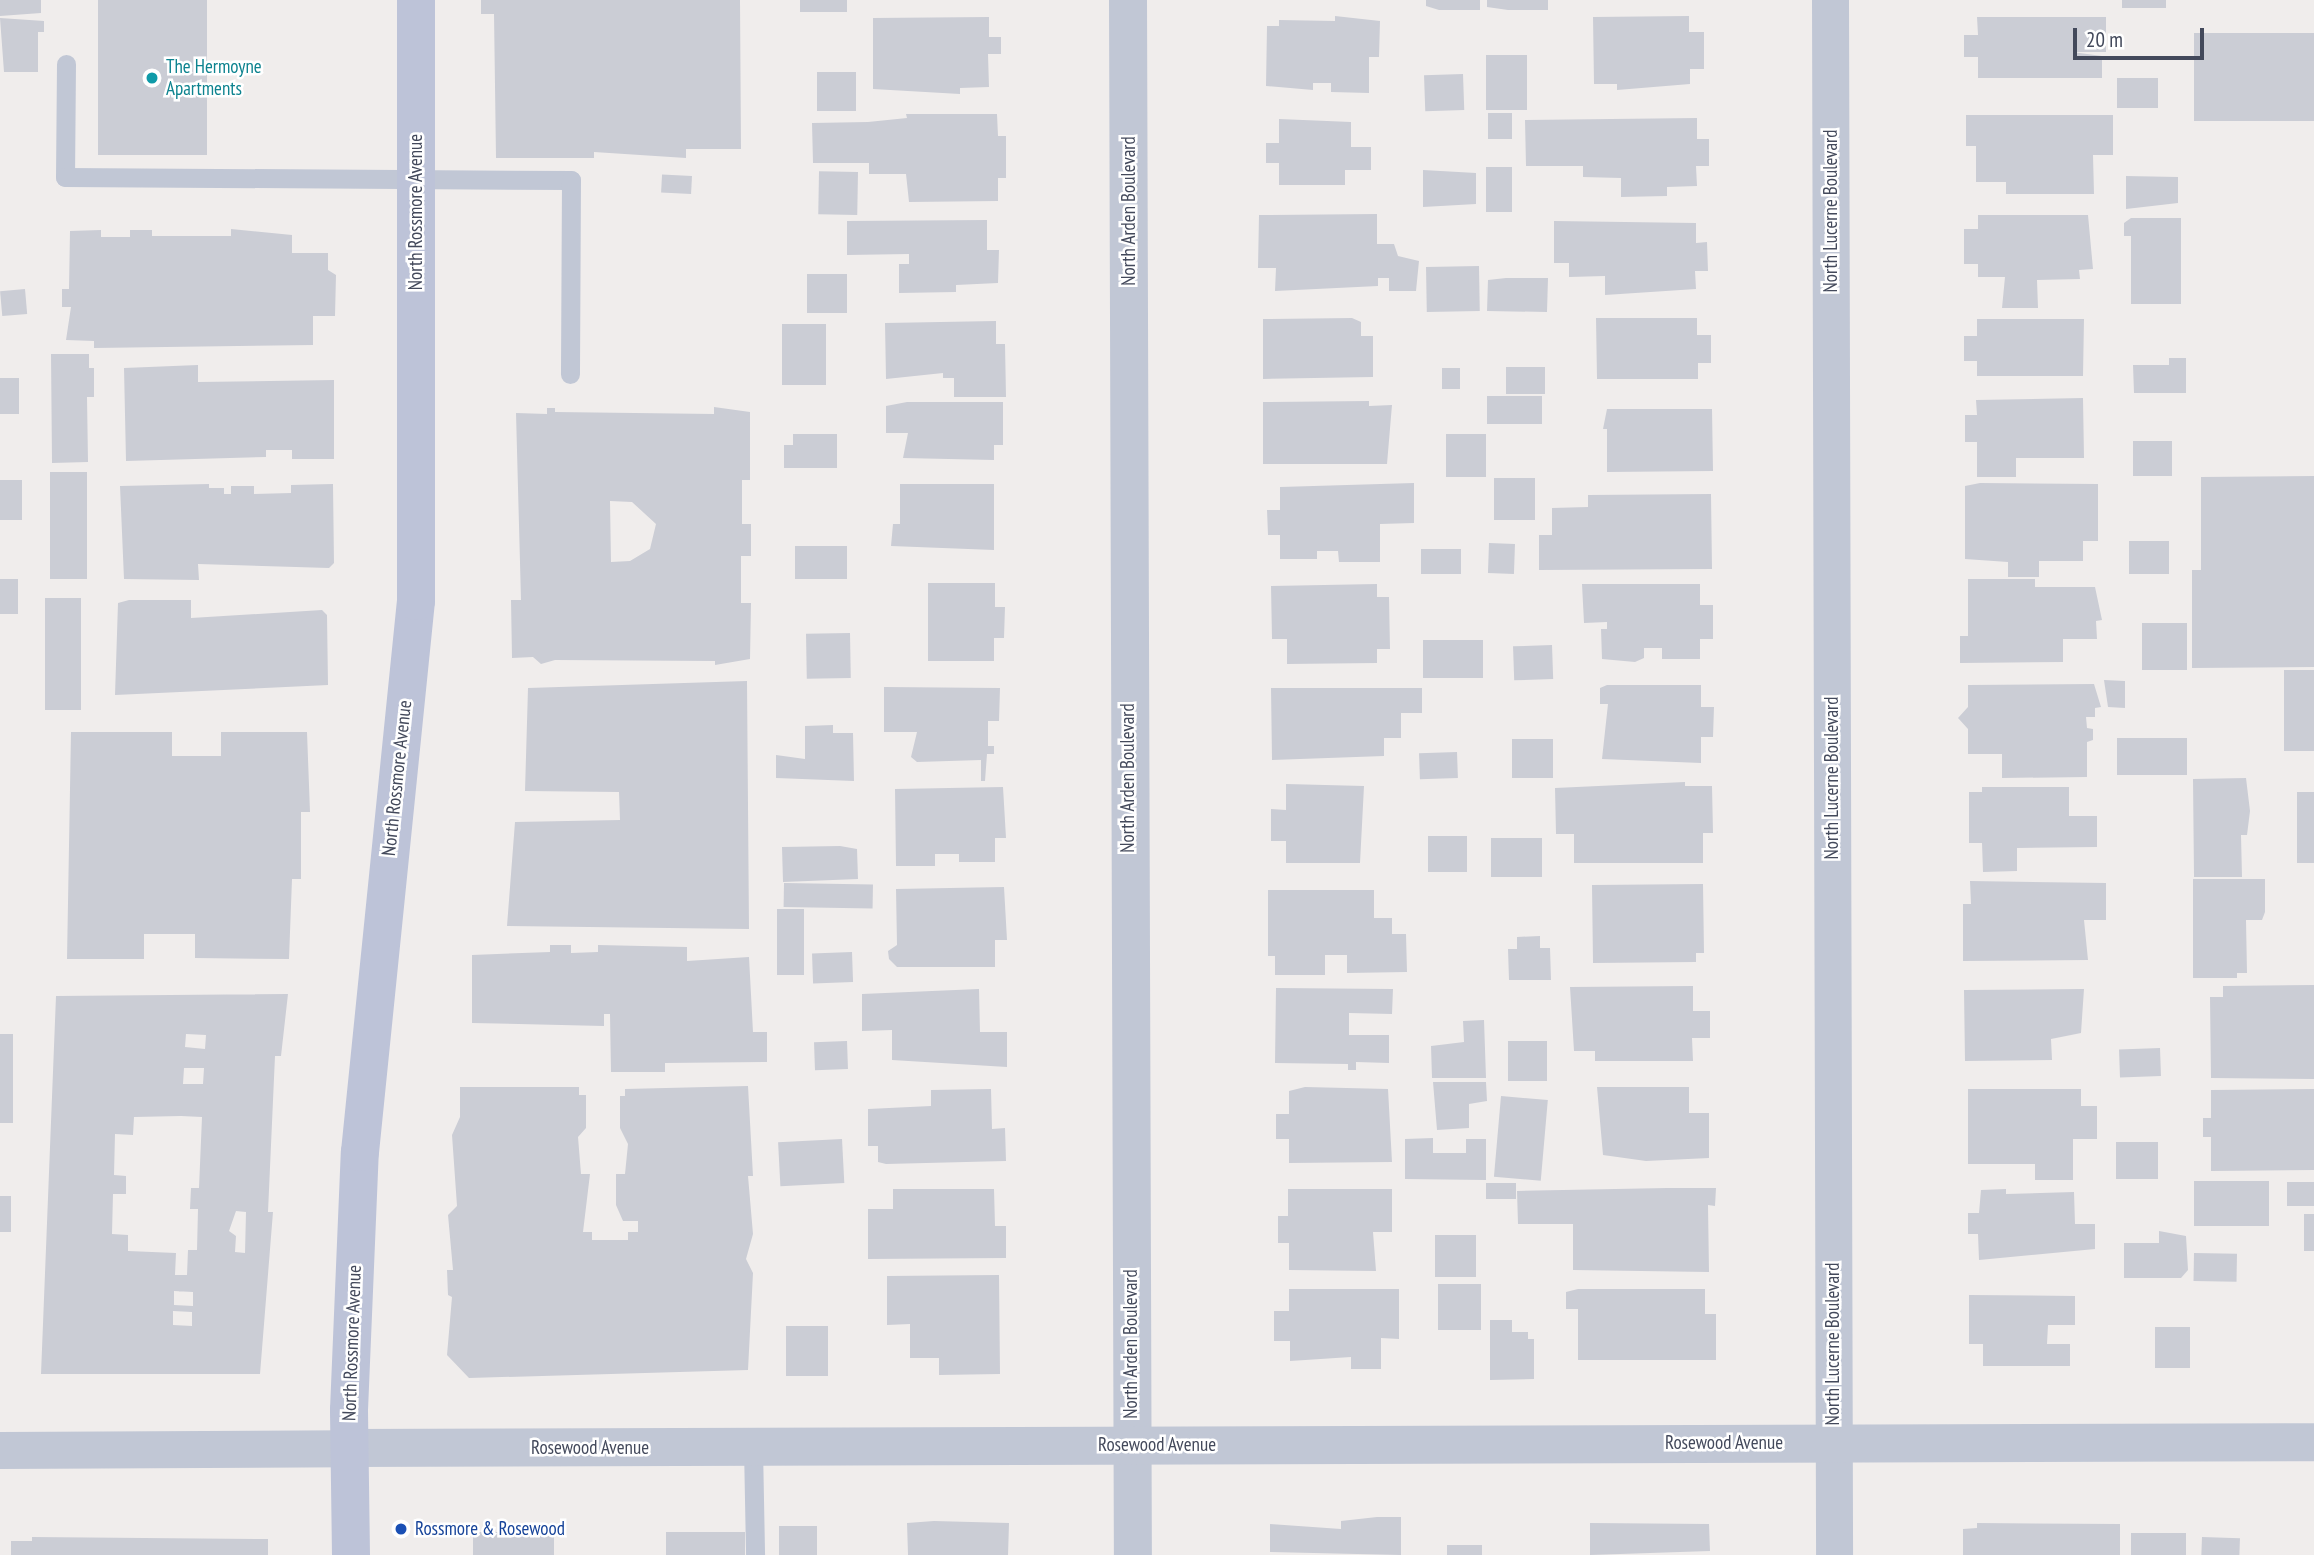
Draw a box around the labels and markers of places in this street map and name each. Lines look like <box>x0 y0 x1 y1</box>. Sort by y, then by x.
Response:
place label: The Hermoyne Apartments <box>166 56 262 100</box>
marker: The Hermoyne Apartments <box>144 70 160 86</box>
place label: Rossmore & Rosewood <box>415 1518 565 1540</box>
marker: Rossmore & Rosewood <box>393 1521 409 1537</box>

